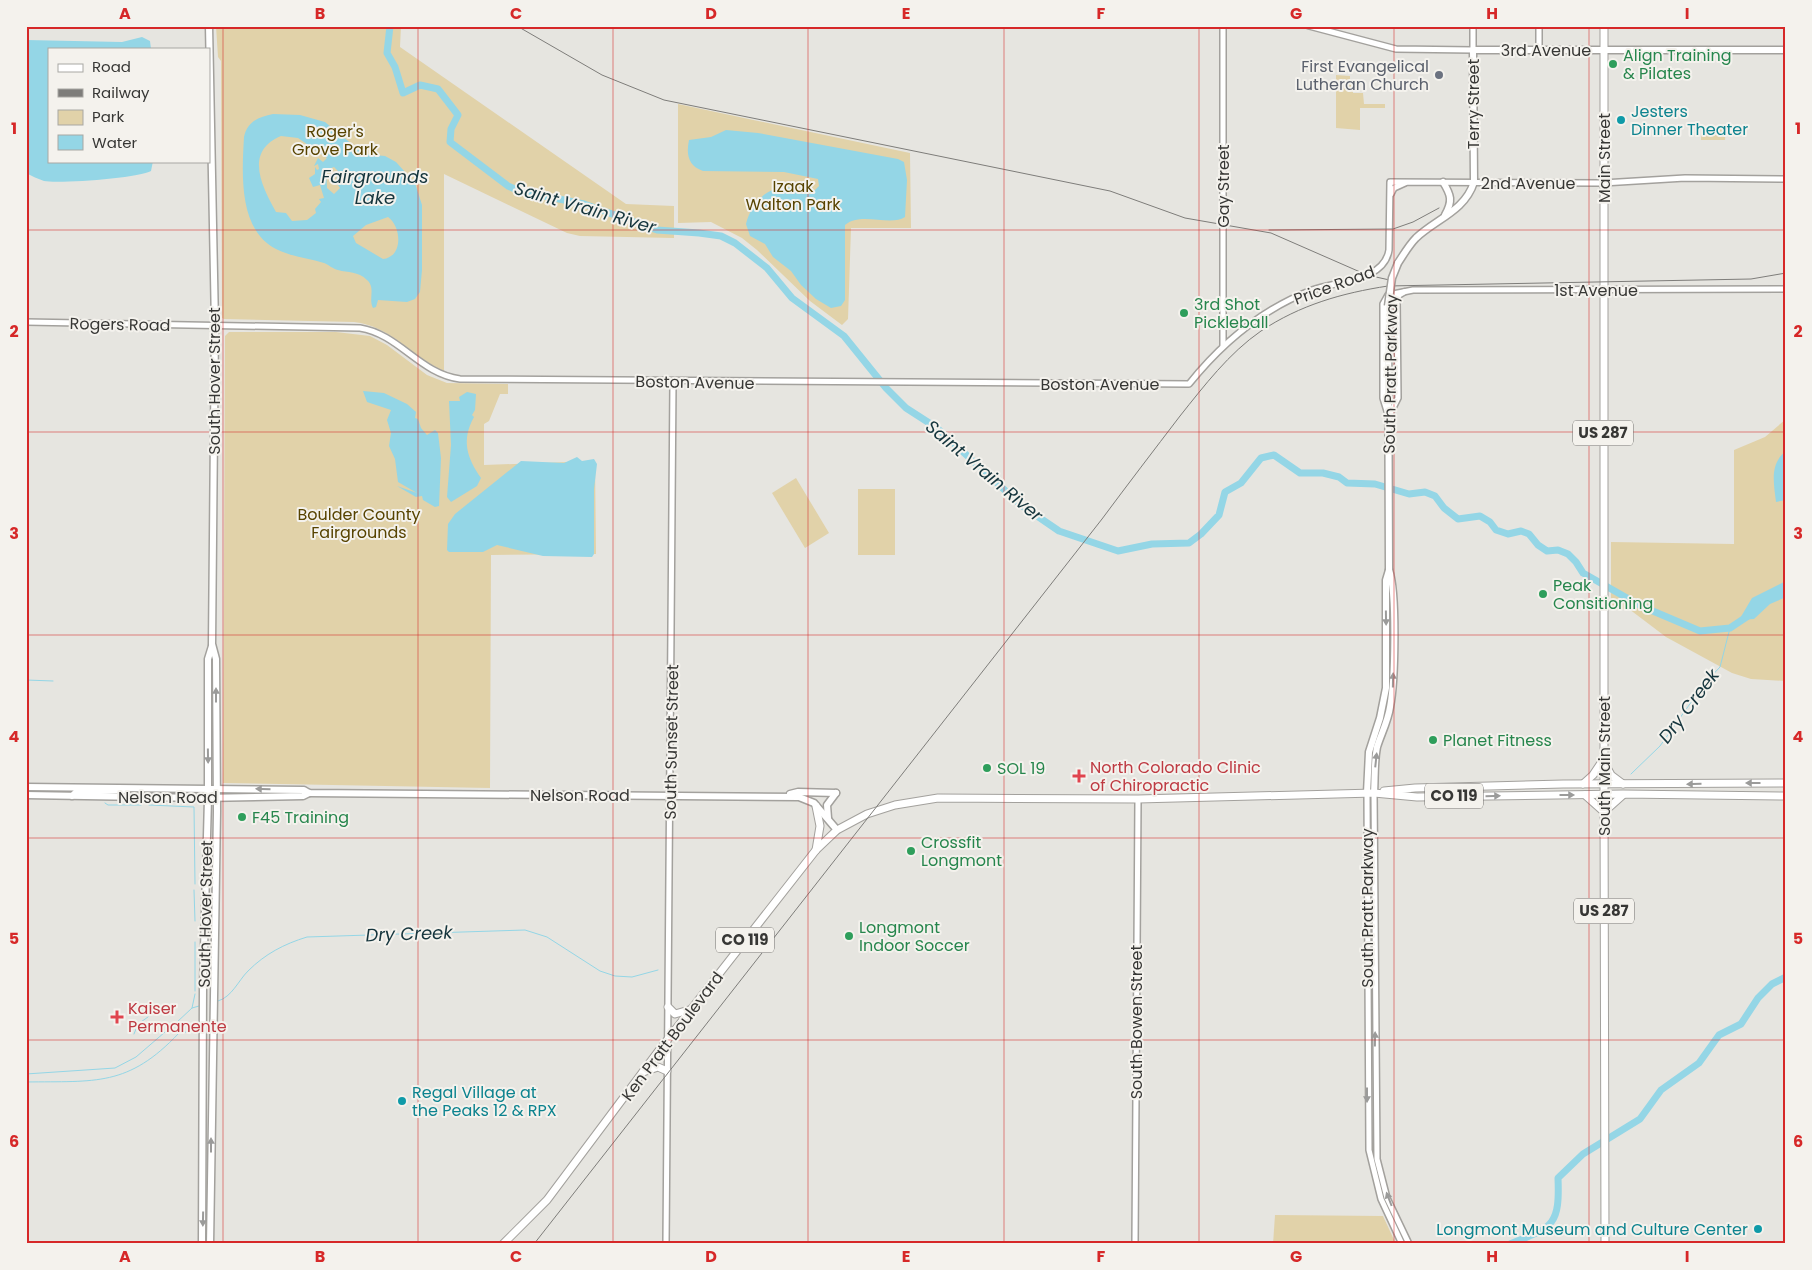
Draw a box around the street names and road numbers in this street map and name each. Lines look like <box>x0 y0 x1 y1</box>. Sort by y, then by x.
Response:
street label: 3rd Avenue <box>1501 39 1591 62</box>
street label: Terry Street <box>1462 59 1485 149</box>
street label: Main Street <box>1593 113 1616 203</box>
street label: Gay Street <box>1212 144 1235 228</box>
street label: 2nd Avenue <box>1481 172 1575 195</box>
street label: Price Road <box>1290 260 1378 311</box>
street label: 1st Avenue <box>1554 279 1638 302</box>
street label: South Pratt Parkway <box>1378 294 1403 454</box>
street label: South Hover Street <box>203 307 226 455</box>
street label: Rogers Road <box>69 312 171 337</box>
street label: Boston Avenue <box>635 370 755 395</box>
street label: Boston Avenue <box>1040 373 1160 396</box>
road number: US 287 <box>1573 420 1633 446</box>
street label: South Sunset Street <box>659 664 684 820</box>
street label: South Main Street <box>1593 696 1616 836</box>
street label: Nelson Road <box>530 784 630 807</box>
road number: CO 119 <box>1425 784 1483 808</box>
street label: Nelson Road <box>118 786 218 809</box>
street label: South Pratt Parkway <box>1356 828 1379 988</box>
street label: South Hover Street <box>193 840 218 988</box>
road number: US 287 <box>1574 898 1634 924</box>
road number: CO 119 <box>716 928 774 952</box>
street label: South Bowen Street <box>1125 944 1148 1099</box>
street label: Ken Pratt Boulevard <box>616 967 729 1106</box>

